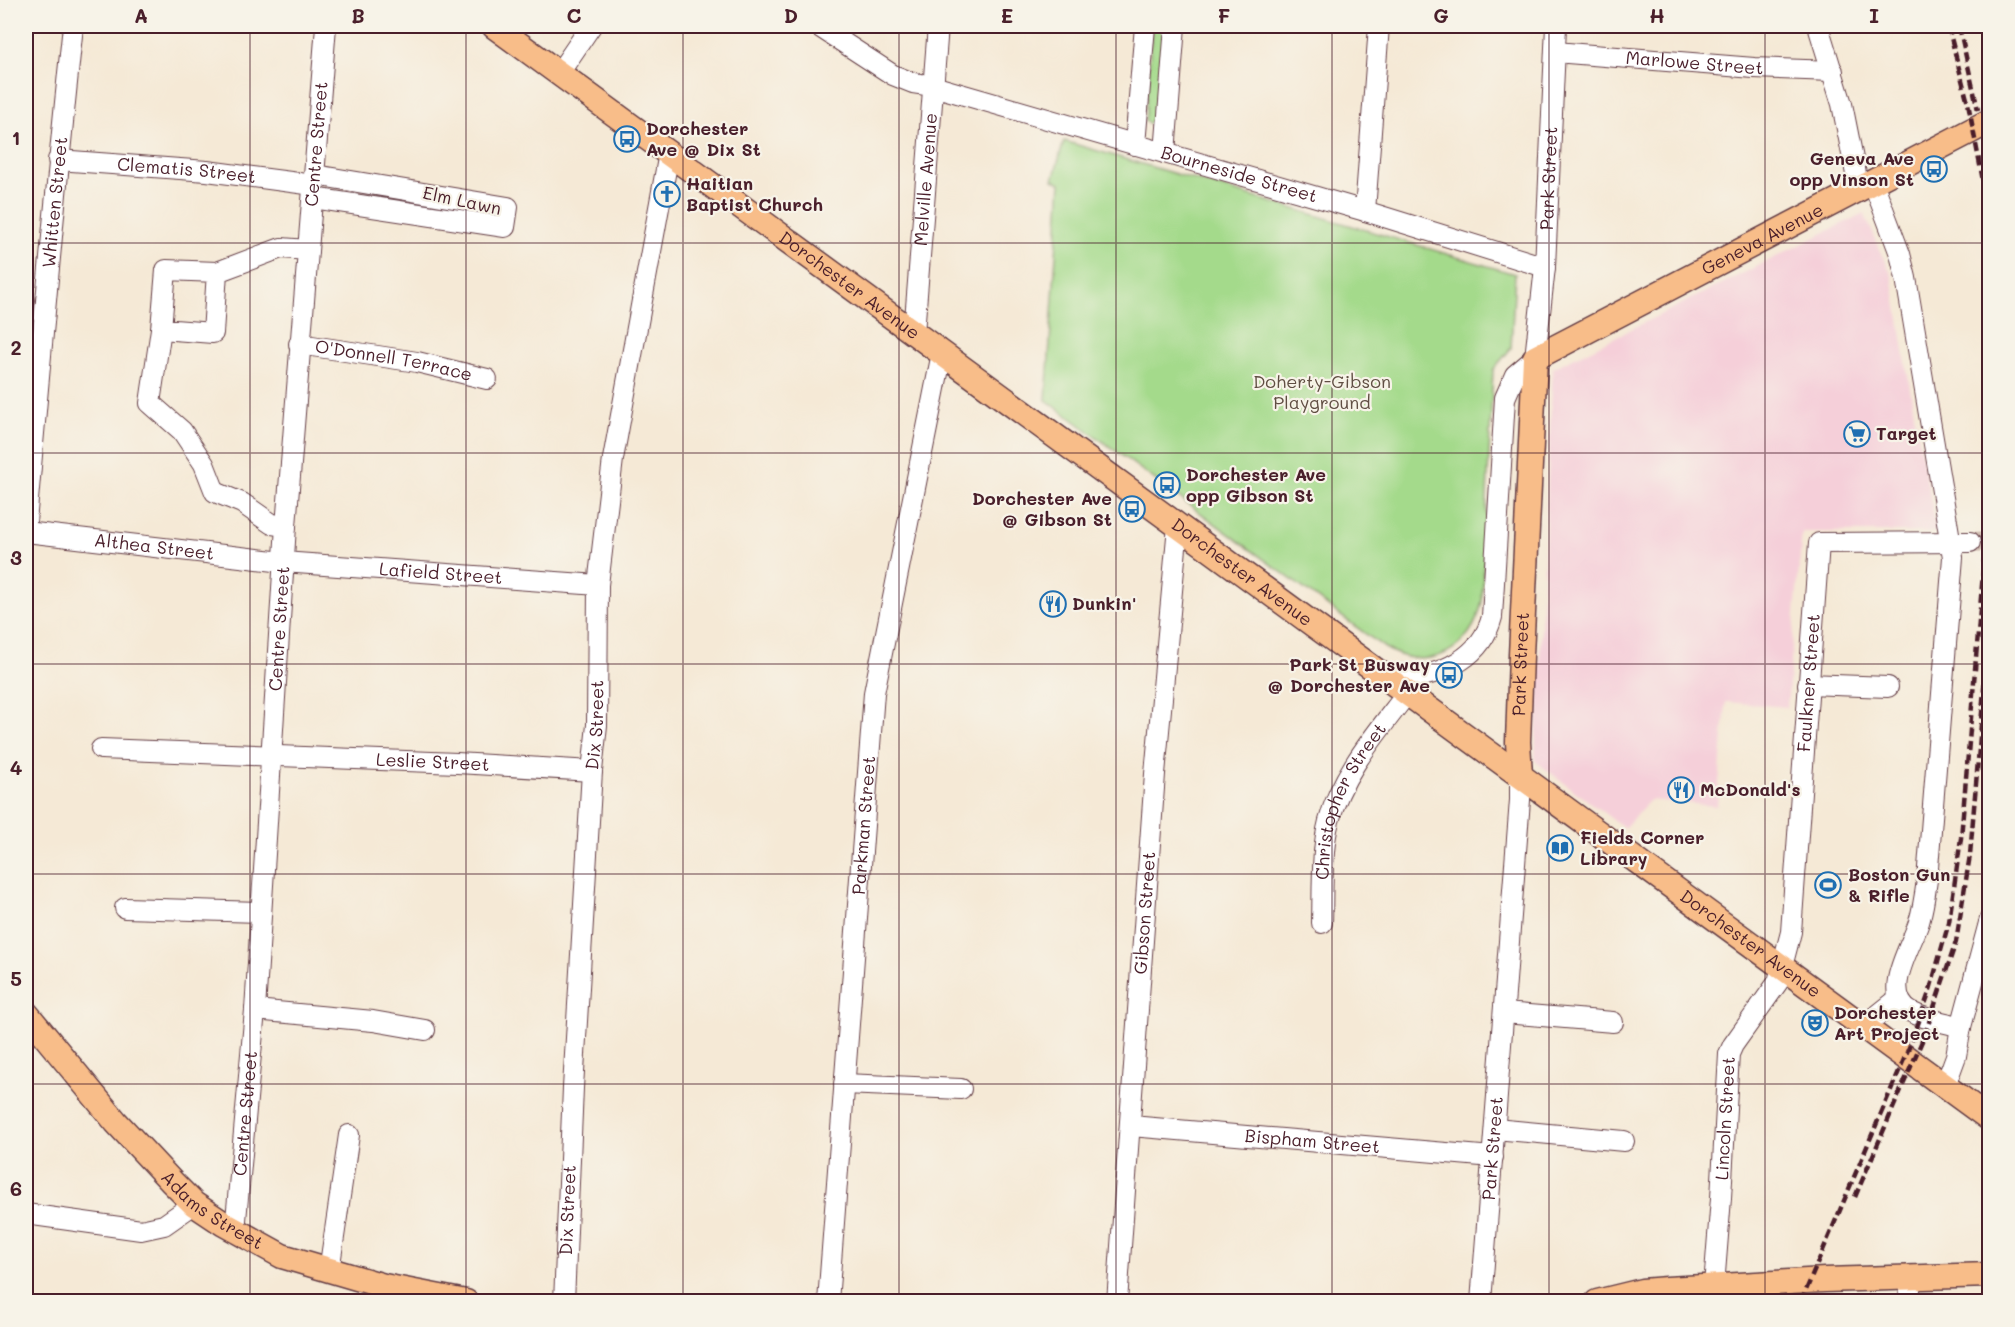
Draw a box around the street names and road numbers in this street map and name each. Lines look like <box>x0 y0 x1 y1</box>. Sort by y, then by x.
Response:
street label: Marlowe Street <box>1625 45 1764 79</box>
street label: Centre Street <box>299 81 333 207</box>
street label: Melville Avenue <box>908 112 942 247</box>
street label: Park Street <box>1534 126 1562 231</box>
street label: Whitten Street <box>36 136 72 269</box>
street label: Bourneside Street <box>1158 140 1320 208</box>
street label: Clematis Street <box>116 151 258 188</box>
street label: Elm Lawn <box>421 180 504 220</box>
street label: Geneva Avenue <box>1697 197 1827 280</box>
street label: Dorchester Avenue <box>775 225 925 344</box>
street label: O'Donnell Terrace <box>313 334 475 386</box>
street label: Dorchester Avenue <box>1167 512 1318 631</box>
street label: Althea Street <box>93 527 216 565</box>
street label: Lafield Street <box>378 556 503 589</box>
street label: Centre Street <box>262 565 294 692</box>
street label: Park Street <box>1506 612 1534 716</box>
street label: Faulkner Street <box>1791 613 1825 753</box>
street label: Dix Street <box>579 680 608 771</box>
street label: Christopher Street <box>1310 717 1391 880</box>
street label: Leslie Street <box>376 747 490 776</box>
street label: Parkman Street <box>846 755 880 896</box>
street label: Gibson Street <box>1128 851 1160 975</box>
street label: Dorchester Avenue <box>1676 884 1826 1003</box>
street label: Centre Street <box>227 1050 262 1177</box>
street label: Lincoln Street <box>1709 1056 1740 1181</box>
street label: Park Street <box>1476 1096 1508 1201</box>
street label: Bispham Street <box>1244 1123 1381 1158</box>
street label: Dix Street <box>553 1164 581 1256</box>
street label: Adams Street <box>156 1165 268 1254</box>

